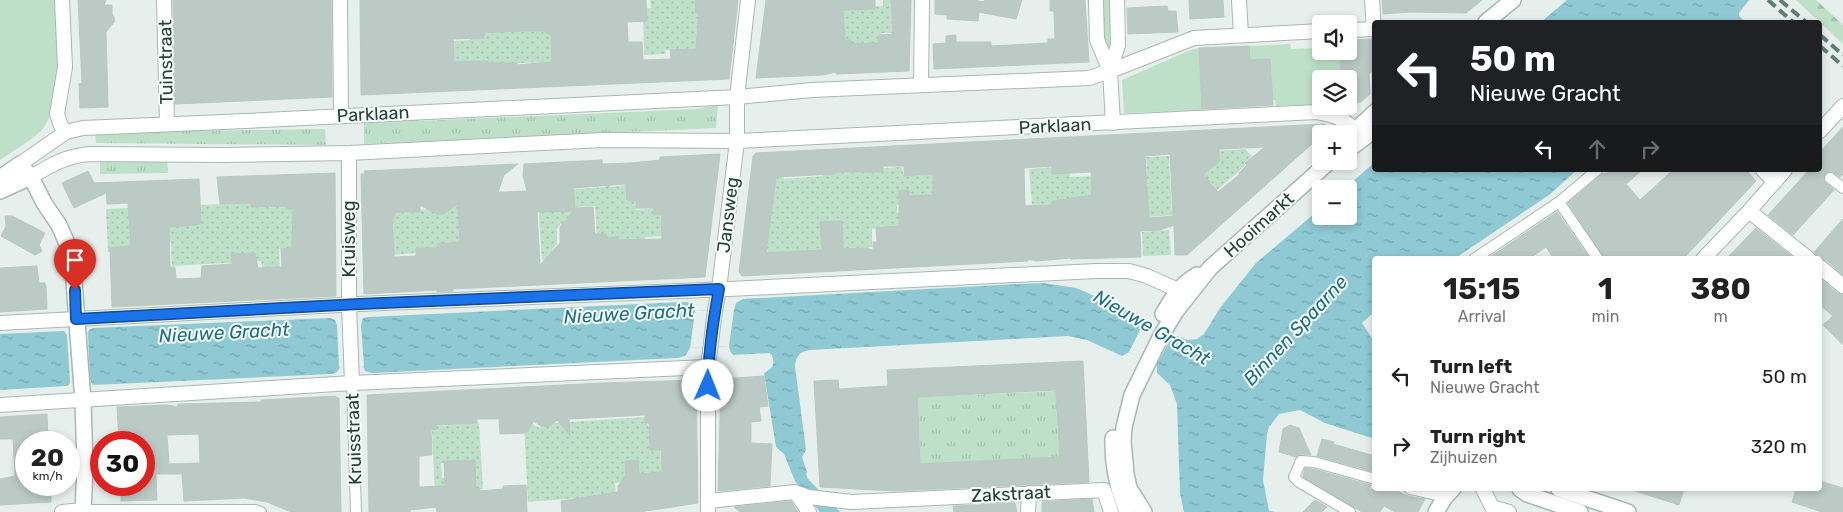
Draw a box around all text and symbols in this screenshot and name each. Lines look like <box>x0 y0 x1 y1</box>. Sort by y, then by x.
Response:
map controls <box>1312 15 1357 225</box>
button: sound <box>1312 15 1357 60</box>
street label: Tuinstraat <box>154 19 178 105</box>
text: 50 m <box>1470 38 1556 80</box>
icon: left <box>1387 40 1452 105</box>
button: layers <box>1312 70 1357 115</box>
text: Nieuwe Gracht <box>1470 80 1621 107</box>
street label: Parklaan <box>336 101 410 127</box>
street label: Parklaan <box>1018 113 1092 139</box>
button: + <box>1312 125 1357 170</box>
icon: left <box>1530 135 1558 163</box>
icon: ahead <box>1583 135 1611 163</box>
icon: right <box>1636 135 1664 163</box>
street label: Jansweg <box>712 176 744 254</box>
button: − <box>1312 180 1357 225</box>
street label: Hooimarkt <box>1219 188 1299 262</box>
street label: Kruisweg <box>338 201 360 277</box>
pin <box>54 239 96 290</box>
icon: arrive <box>61 246 89 274</box>
water label: Binnen Spaarne <box>1239 270 1352 390</box>
text: 15:15 <box>1443 271 1520 307</box>
text: 1 <box>1598 271 1613 307</box>
text: 380 <box>1690 271 1751 307</box>
water label: Nieuwe Gracht <box>1089 285 1215 370</box>
water label: Nieuwe Gracht <box>563 299 696 328</box>
text: Arrival <box>1458 307 1506 326</box>
text: min <box>1592 307 1619 326</box>
text: m <box>1714 307 1728 326</box>
water label: Nieuwe Gracht <box>158 318 291 347</box>
text: Turn left <box>1430 355 1512 378</box>
position arrow <box>681 359 733 411</box>
icon: left <box>1387 362 1415 390</box>
text: 50 m <box>1762 365 1807 388</box>
text: Nieuwe Gracht <box>1430 378 1539 397</box>
street label: Kruisstraat <box>341 393 367 485</box>
text: Turn right <box>1430 425 1525 448</box>
speed limit sign: 30 <box>90 431 155 496</box>
icon: right <box>1387 432 1415 460</box>
text: 320 m <box>1751 435 1807 458</box>
text: 20 <box>31 443 64 472</box>
text: Zijhuizen <box>1430 448 1497 467</box>
text: km/h <box>33 469 62 483</box>
street label: Zakstraat <box>971 481 1051 507</box>

